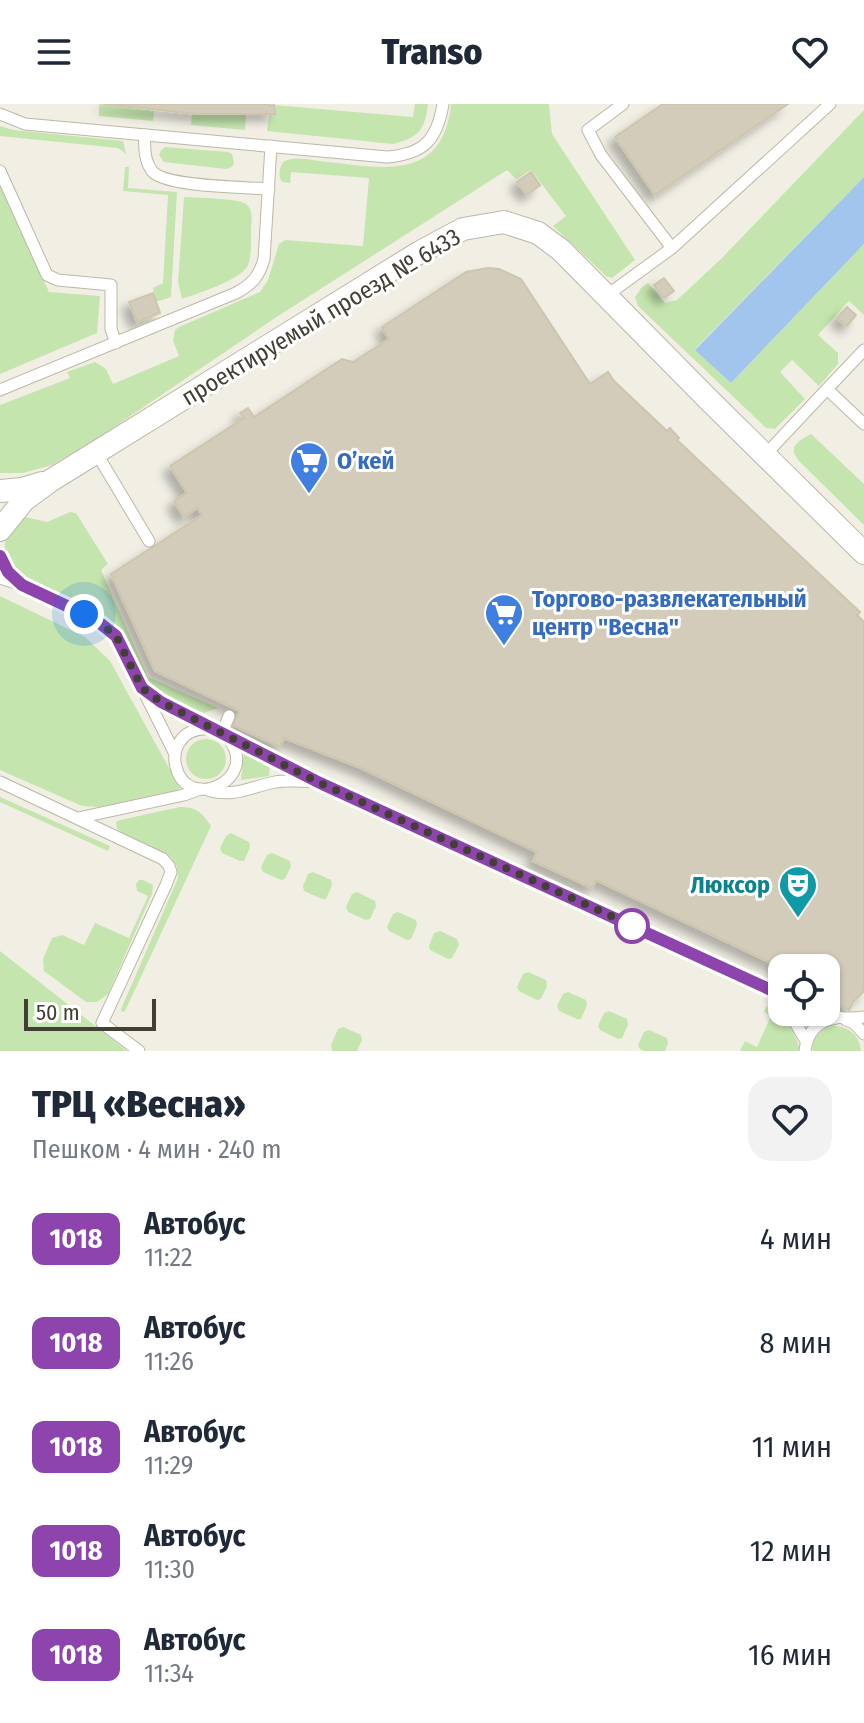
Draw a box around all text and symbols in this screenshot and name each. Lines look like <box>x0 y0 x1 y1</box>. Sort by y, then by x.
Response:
icon: menu <box>32 30 76 74</box>
text: Transo <box>381 30 483 74</box>
icon: heart <box>788 30 832 74</box>
street label: проектируемый проезд № 6433 <box>177 223 465 411</box>
supermarket icon: О’кей <box>288 440 330 495</box>
place label: О’кей <box>337 447 394 475</box>
place label: Торгово-развлекательный центр "Весна" <box>532 585 807 641</box>
supermarket icon: Торгово-развлекательный центр "Весна" <box>483 592 525 647</box>
your location <box>64 594 104 634</box>
theatre icon: Люксор <box>777 864 819 919</box>
place label: Люксор <box>691 871 770 899</box>
unlabelled marker <box>615 909 649 943</box>
map controls <box>768 954 840 1026</box>
button: locate <box>768 954 840 1026</box>
scale bar <box>24 995 156 1031</box>
text: 50 m <box>36 999 80 1026</box>
button: heart <box>748 1077 832 1161</box>
text: ТРЦ «Весна» <box>32 1081 246 1127</box>
text: Пешком · 4 мин · 240 m <box>32 1134 282 1165</box>
text: Автобус <box>144 1206 246 1242</box>
text: 4 мин <box>760 1221 832 1257</box>
text: 1018 <box>49 1222 103 1255</box>
text: 11:22 <box>144 1242 192 1273</box>
text: Автобус <box>144 1310 246 1346</box>
text: 8 мин <box>760 1325 832 1361</box>
text: 1018 <box>49 1326 103 1359</box>
text: 11:26 <box>144 1346 194 1377</box>
text: Автобус <box>144 1414 246 1450</box>
text: 11 мин <box>752 1429 832 1465</box>
text: 1018 <box>49 1430 103 1463</box>
text: 11:29 <box>144 1450 193 1481</box>
text: Автобус <box>144 1518 246 1554</box>
text: 12 мин <box>750 1533 832 1569</box>
text: 1018 <box>49 1534 103 1567</box>
text: 11:30 <box>144 1554 195 1585</box>
text: Автобус <box>144 1622 246 1658</box>
text: 16 мин <box>748 1637 832 1673</box>
text: 1018 <box>49 1638 103 1671</box>
text: 11:34 <box>144 1658 194 1689</box>

